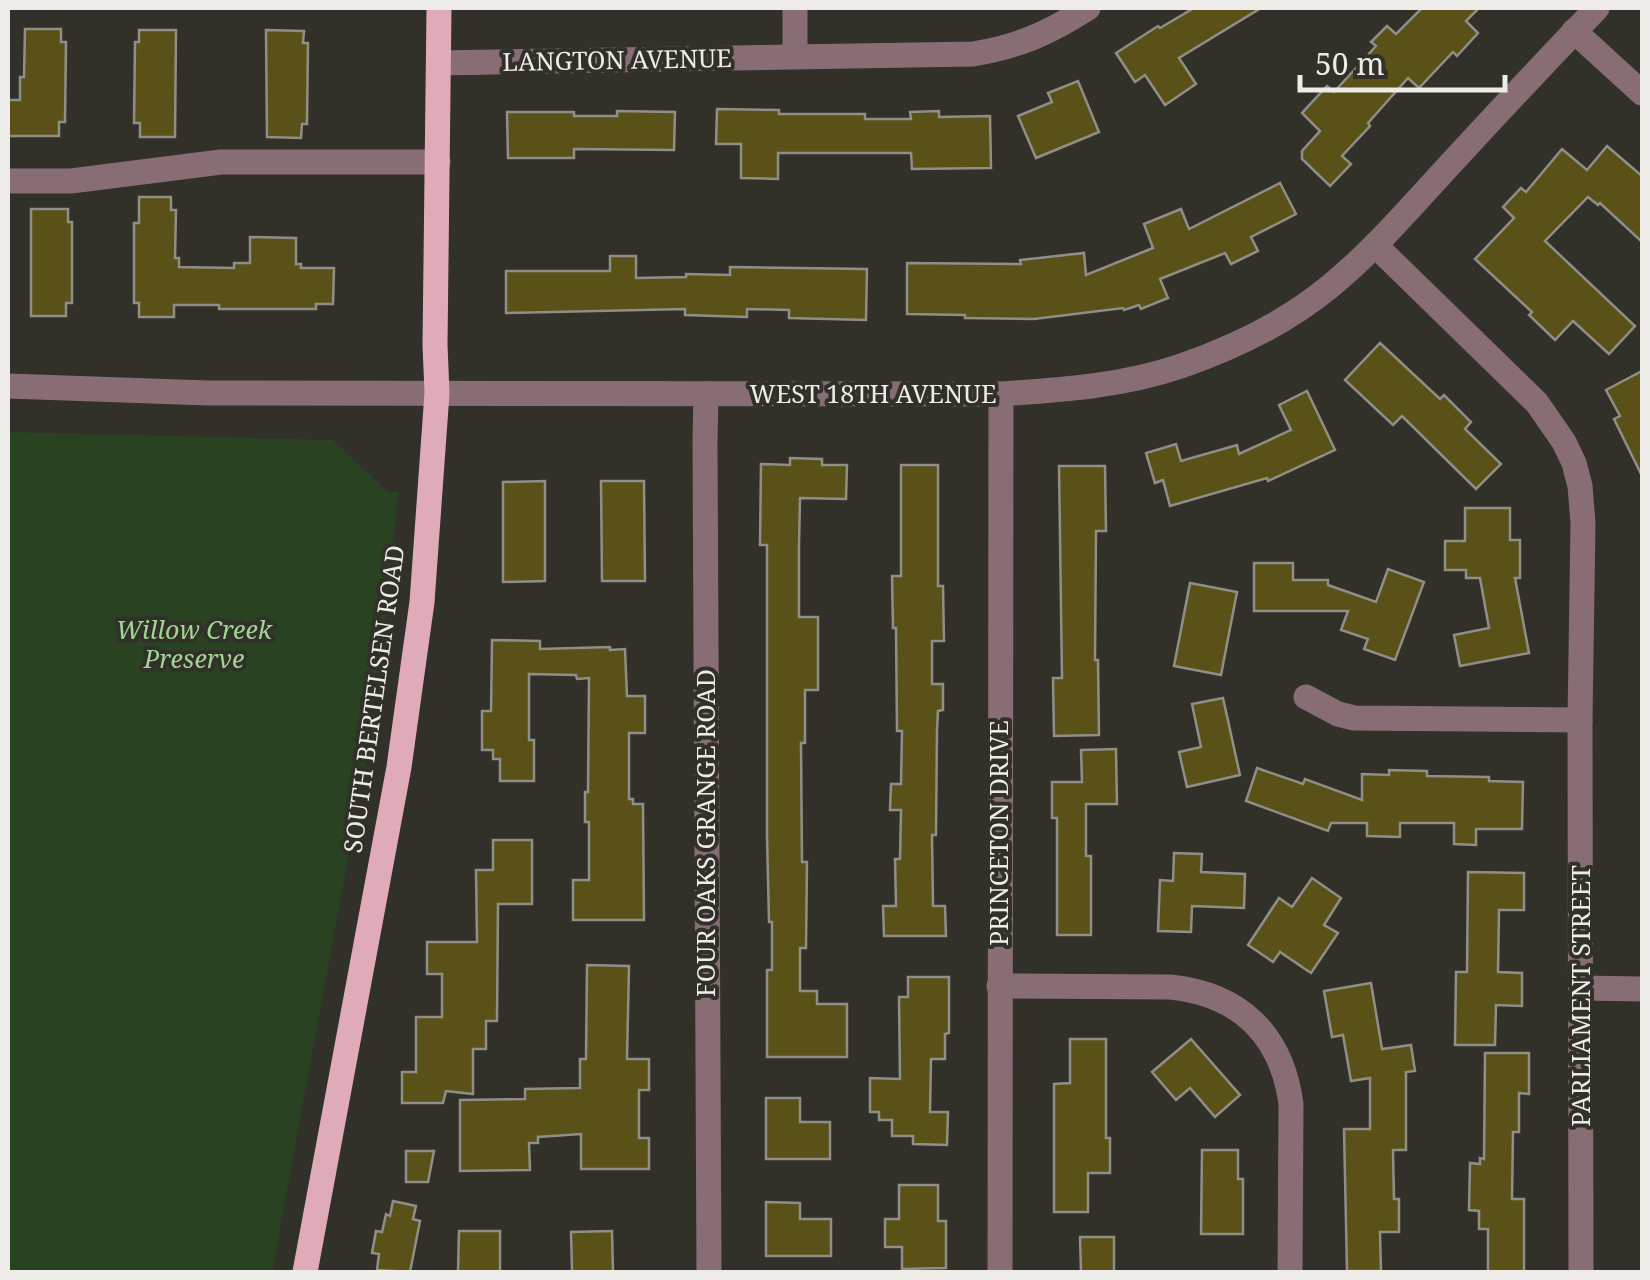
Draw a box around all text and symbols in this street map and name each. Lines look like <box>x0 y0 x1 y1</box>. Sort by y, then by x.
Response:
scale bar <box>1300 30 1505 92</box>
street label: LANGTON AVENUE <box>502 40 732 78</box>
text: 50 m <box>1315 43 1385 84</box>
street label: WEST 18TH AVENUE <box>750 376 996 410</box>
street label: SOUTH BERTELSEN ROAD <box>335 543 411 855</box>
park label: Willow Creek Preserve <box>116 612 273 675</box>
street label: FOUR OAKS GRANGE ROAD <box>688 669 722 997</box>
street label: PRINCETON DRIVE <box>981 720 1015 946</box>
street label: PARLIAMENT STREET <box>1563 865 1597 1127</box>

